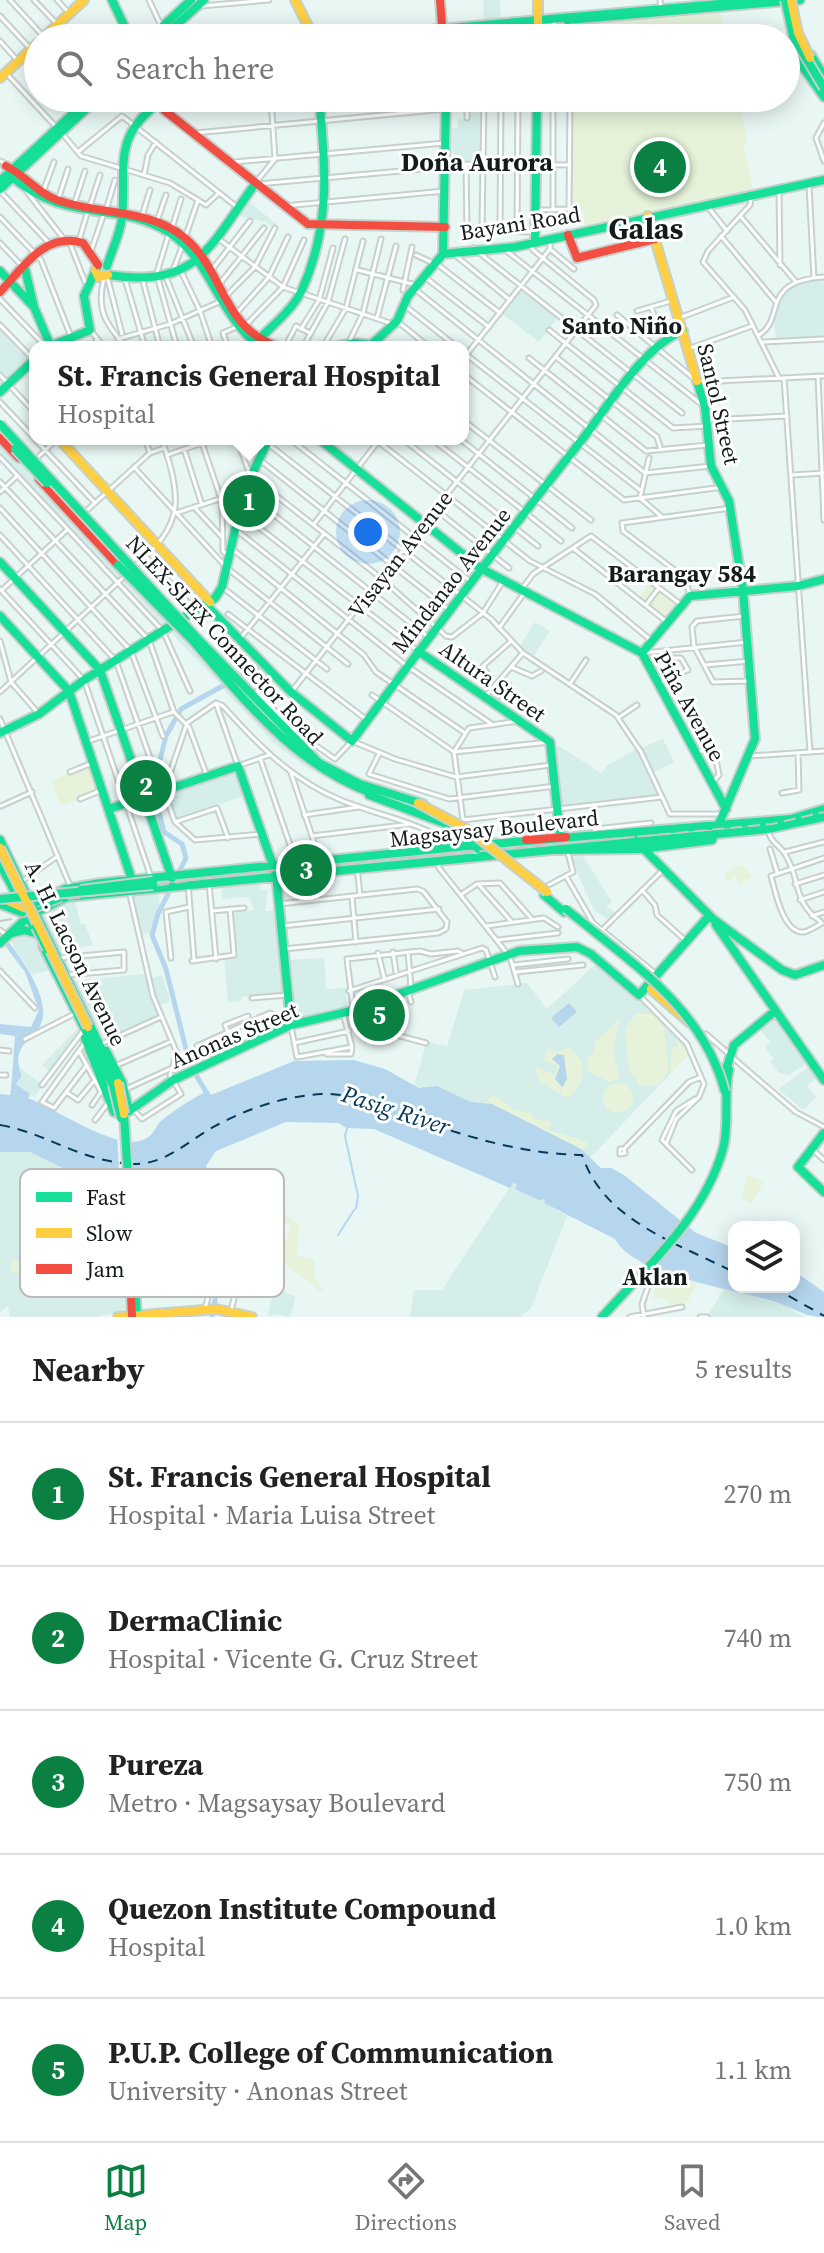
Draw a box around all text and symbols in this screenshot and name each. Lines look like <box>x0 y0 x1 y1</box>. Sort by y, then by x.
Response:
search box <box>24 24 800 112</box>
icon: search <box>52 46 96 90</box>
text: Search here <box>116 48 274 89</box>
pin: 4 <box>634 137 686 197</box>
district label: Doña Aurora <box>401 144 553 180</box>
street label: Bayani Road <box>458 199 583 247</box>
district label: Galas <box>609 208 683 249</box>
district label: Santo Niño <box>562 309 682 342</box>
popup <box>29 341 469 445</box>
street label: Santol Street <box>691 341 748 468</box>
text: St. Francis General Hospital <box>58 355 440 396</box>
text: Hospital <box>58 396 155 432</box>
pin: 1 <box>223 471 275 531</box>
street label: Visayan Avenue <box>341 484 459 624</box>
street label: Mindanao Avenue <box>385 501 517 659</box>
your location <box>348 512 388 552</box>
street label: NLEX-SLEX Connector Road <box>120 529 331 752</box>
district label: Barangay 584 <box>608 557 756 590</box>
street label: Altura Street <box>434 633 553 729</box>
street label: Piña Avenue <box>647 646 733 766</box>
pin: 2 <box>120 756 172 816</box>
street label: Magsaysay Boulevard <box>388 802 600 854</box>
pin: 3 <box>280 840 332 900</box>
street label: A. H. Lacson Avenue <box>18 855 134 1051</box>
pin: 5 <box>353 985 405 1045</box>
street label: Anonas Street <box>166 994 303 1075</box>
water label: Pasig River <box>337 1077 456 1143</box>
legend <box>20 1169 284 1297</box>
text: Fast <box>86 1182 127 1212</box>
text: Slow <box>86 1218 133 1248</box>
map controls <box>728 1221 800 1293</box>
button: layers <box>728 1221 800 1293</box>
text: Jam <box>85 1254 125 1284</box>
district label: Aklan <box>622 1260 688 1293</box>
text: Nearby <box>32 1346 145 1392</box>
text: 5 results <box>695 1351 792 1387</box>
text: St. Francis General Hospital <box>108 1456 491 1497</box>
text: 1 <box>51 1476 65 1512</box>
text: 270 m <box>724 1476 792 1512</box>
text: Hospital · Maria Luisa Street <box>108 1497 435 1533</box>
text: DermaClinic <box>108 1600 282 1641</box>
text: 2 <box>51 1620 65 1656</box>
text: 740 m <box>724 1620 792 1656</box>
text: Hospital · Vicente G. Cruz Street <box>108 1641 478 1677</box>
text: Pureza <box>108 1744 204 1785</box>
text: 3 <box>51 1764 65 1800</box>
text: 750 m <box>724 1764 792 1800</box>
text: Metro · Magsaysay Boulevard <box>108 1785 445 1821</box>
text: Quezon Institute Compound <box>108 1888 496 1929</box>
text: 4 <box>51 1908 65 1944</box>
text: 1.0 km <box>714 1908 792 1944</box>
text: Hospital <box>108 1929 206 1965</box>
text: P.U.P. College of Communication <box>108 2032 554 2073</box>
text: 5 <box>51 2052 65 2088</box>
text: 1.1 km <box>714 2052 792 2088</box>
text: University · Anonas Street <box>108 2073 407 2109</box>
tab: Map <box>104 2159 148 2237</box>
tab: Directions <box>355 2159 457 2237</box>
tab: Saved <box>664 2159 720 2237</box>

